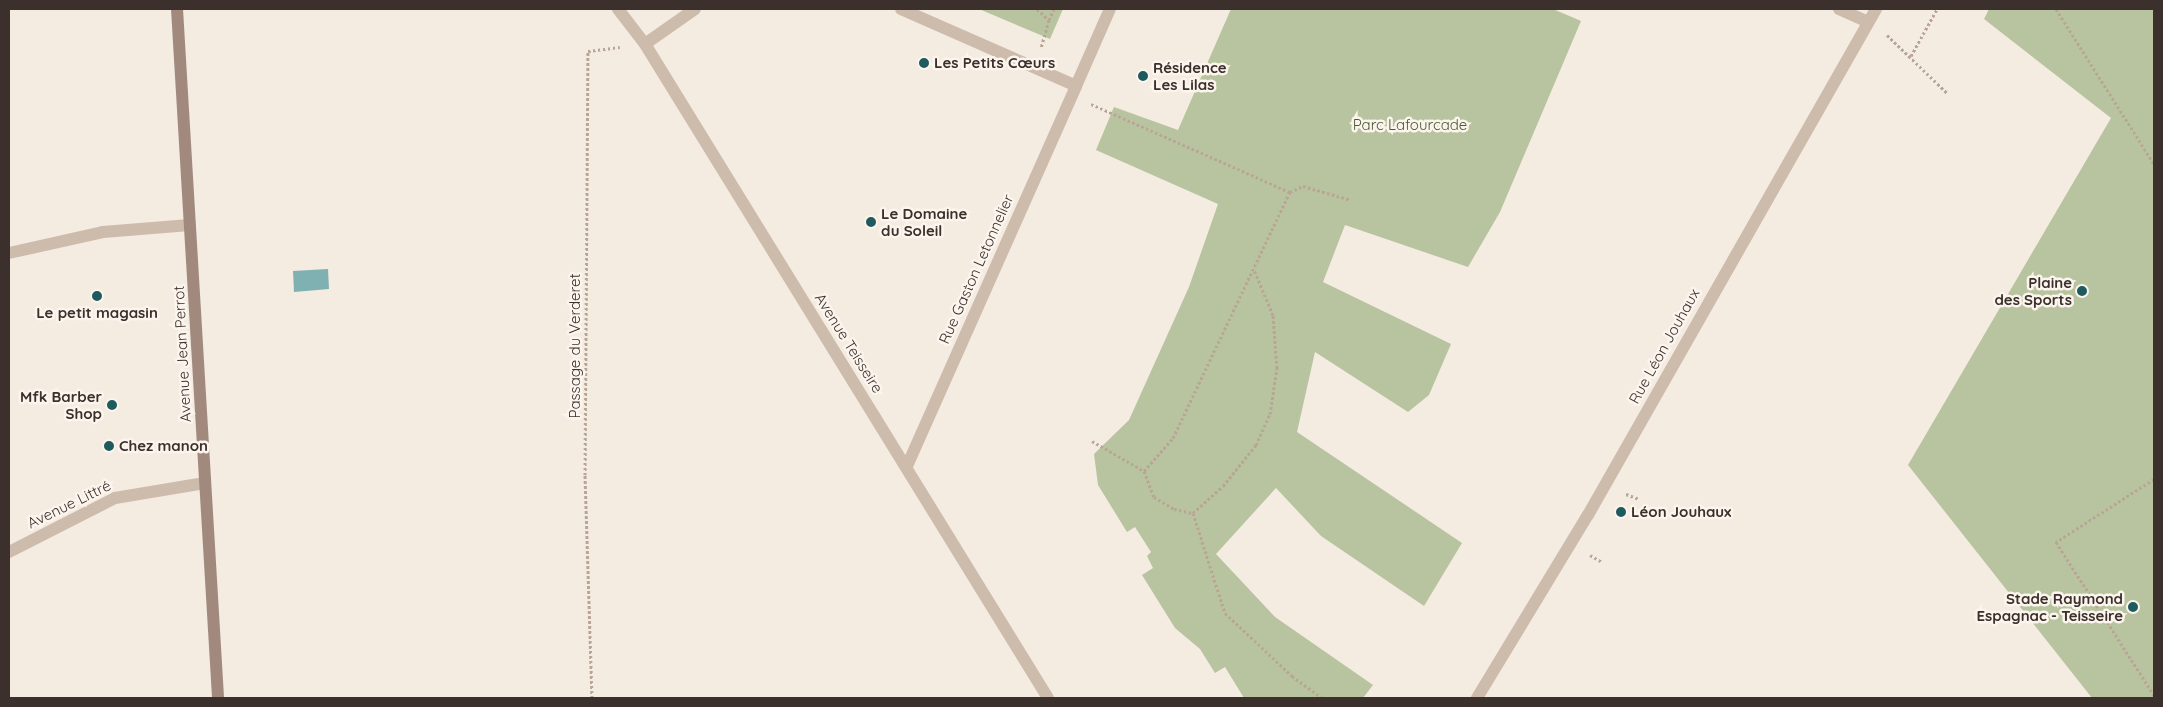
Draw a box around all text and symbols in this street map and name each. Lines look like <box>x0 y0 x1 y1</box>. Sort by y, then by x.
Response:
place label: Les Petits Cœurs <box>934 54 1055 72</box>
marker: Les Petits Cœurs <box>918 57 930 69</box>
place label: Résidence Les Lilas <box>1153 58 1227 93</box>
marker: Résidence Les Lilas <box>1137 70 1149 82</box>
park label: Parc Lafourcade <box>1353 116 1467 134</box>
street label: Rue Gaston Letonnelier <box>935 191 1017 347</box>
place label: Le Domaine du Soleil <box>881 204 967 239</box>
marker: Le Domaine du Soleil <box>865 216 877 228</box>
place label: Plaine des Sports <box>1994 273 2072 308</box>
street label: Passage du Verderet <box>566 274 584 418</box>
street label: Avenue Jean Perrot <box>169 285 195 423</box>
street label: Rue Léon Jouhaux <box>1625 285 1703 407</box>
marker: Plaine des Sports <box>2076 285 2088 297</box>
marker: Le petit magasin <box>91 290 103 302</box>
street label: Avenue Teisseire <box>811 290 887 396</box>
place label: Le petit magasin <box>36 304 158 322</box>
place label: Mfk Barber Shop <box>20 387 102 422</box>
marker: Mfk Barber Shop <box>106 399 118 411</box>
place label: Chez manon <box>119 437 208 455</box>
marker: Chez manon <box>103 440 115 452</box>
street label: Avenue Littré <box>24 476 114 532</box>
place label: Léon Jouhaux <box>1631 503 1731 521</box>
marker: Léon Jouhaux <box>1615 506 1627 518</box>
place label: Stade Raymond Espagnac - Teisseire <box>1976 589 2123 624</box>
marker: Stade Raymond Espagnac - Teisseire <box>2127 601 2139 613</box>

